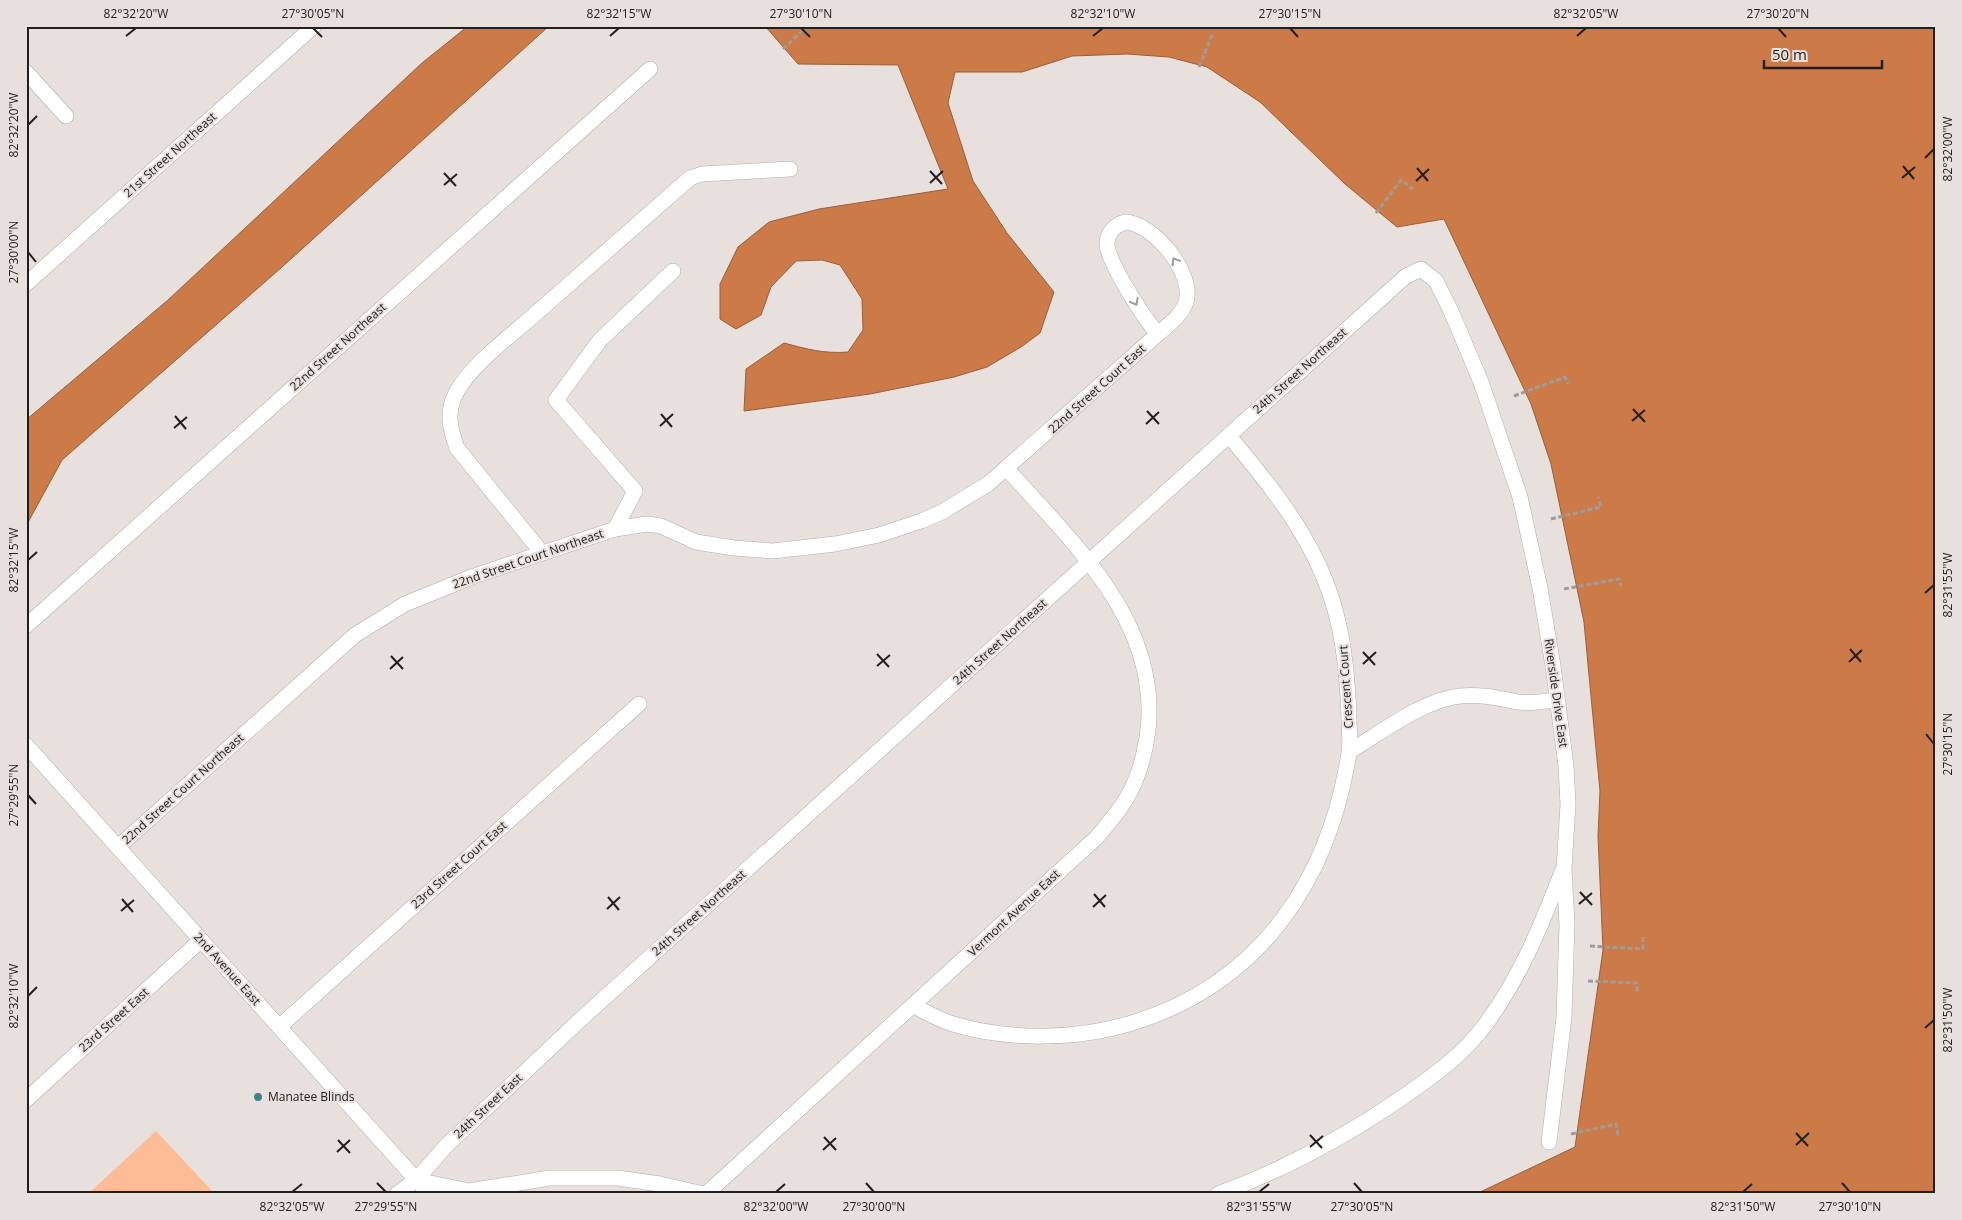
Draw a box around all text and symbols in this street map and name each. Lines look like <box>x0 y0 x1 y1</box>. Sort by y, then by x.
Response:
text: 82°32'20"W <box>104 5 168 22</box>
text: 27°30'05"N <box>282 5 344 22</box>
text: 82°32'15"W <box>587 5 651 22</box>
text: 27°30'10"N <box>770 5 832 22</box>
text: 82°32'10"W <box>1071 5 1135 22</box>
text: 27°30'15"N <box>1259 5 1321 22</box>
text: 82°32'05"W <box>1554 5 1618 22</box>
text: 27°30'20"N <box>1747 5 1809 22</box>
scale bar <box>1764 38 1882 70</box>
text: 50 m <box>1772 44 1807 64</box>
text: 82°32'20"W <box>5 93 22 157</box>
street label: 21st Street Northeast <box>120 108 220 201</box>
text: 82°32'00"W <box>1939 117 1956 181</box>
text: 27°30'00"N <box>5 221 22 283</box>
one-way arrow <box>1172 258 1182 267</box>
one-way arrow <box>1129 297 1139 306</box>
street label: 22nd Street Northeast <box>286 299 390 395</box>
street label: 24th Street Northeast <box>1249 324 1350 418</box>
street label: 22nd Street Court East <box>1044 340 1149 437</box>
street label: 22nd Street Court Northeast <box>450 525 606 592</box>
text: 82°32'15"W <box>5 528 22 592</box>
text: 82°31'55"W <box>1939 553 1956 617</box>
street label: 24th Street Northeast <box>949 595 1050 689</box>
street label: Riverside Drive East <box>1540 637 1573 749</box>
street label: Crescent Court <box>1334 645 1357 729</box>
text: 27°30'15"N <box>1939 713 1956 775</box>
street label: 22nd Street Court Northeast <box>118 729 247 848</box>
text: 27°29'55"N <box>5 764 22 826</box>
street label: 23rd Street Court East <box>407 817 510 912</box>
street label: Vermont Avenue East <box>964 865 1063 960</box>
street label: 24th Street Northeast <box>648 866 749 960</box>
street label: 2nd Avenue East <box>190 928 265 1009</box>
text: 82°32'10"W <box>5 964 22 1028</box>
street label: 23rd Street East <box>75 984 152 1056</box>
text: 82°31'50"W <box>1939 988 1956 1052</box>
street label: 24th Street East <box>450 1069 526 1142</box>
place label: Manatee Blinds <box>268 1088 355 1105</box>
marker: Manatee Blinds <box>252 1091 264 1103</box>
text: 82°32'05"W <box>260 1198 324 1215</box>
text: 27°29'55"N <box>355 1198 417 1215</box>
text: 82°32'00"W <box>744 1198 808 1215</box>
text: 27°30'00"N <box>843 1198 905 1215</box>
text: 82°31'55"W <box>1227 1198 1291 1215</box>
text: 27°30'05"N <box>1331 1198 1393 1215</box>
text: 82°31'50"W <box>1711 1198 1775 1215</box>
text: 27°30'10"N <box>1819 1198 1881 1215</box>

